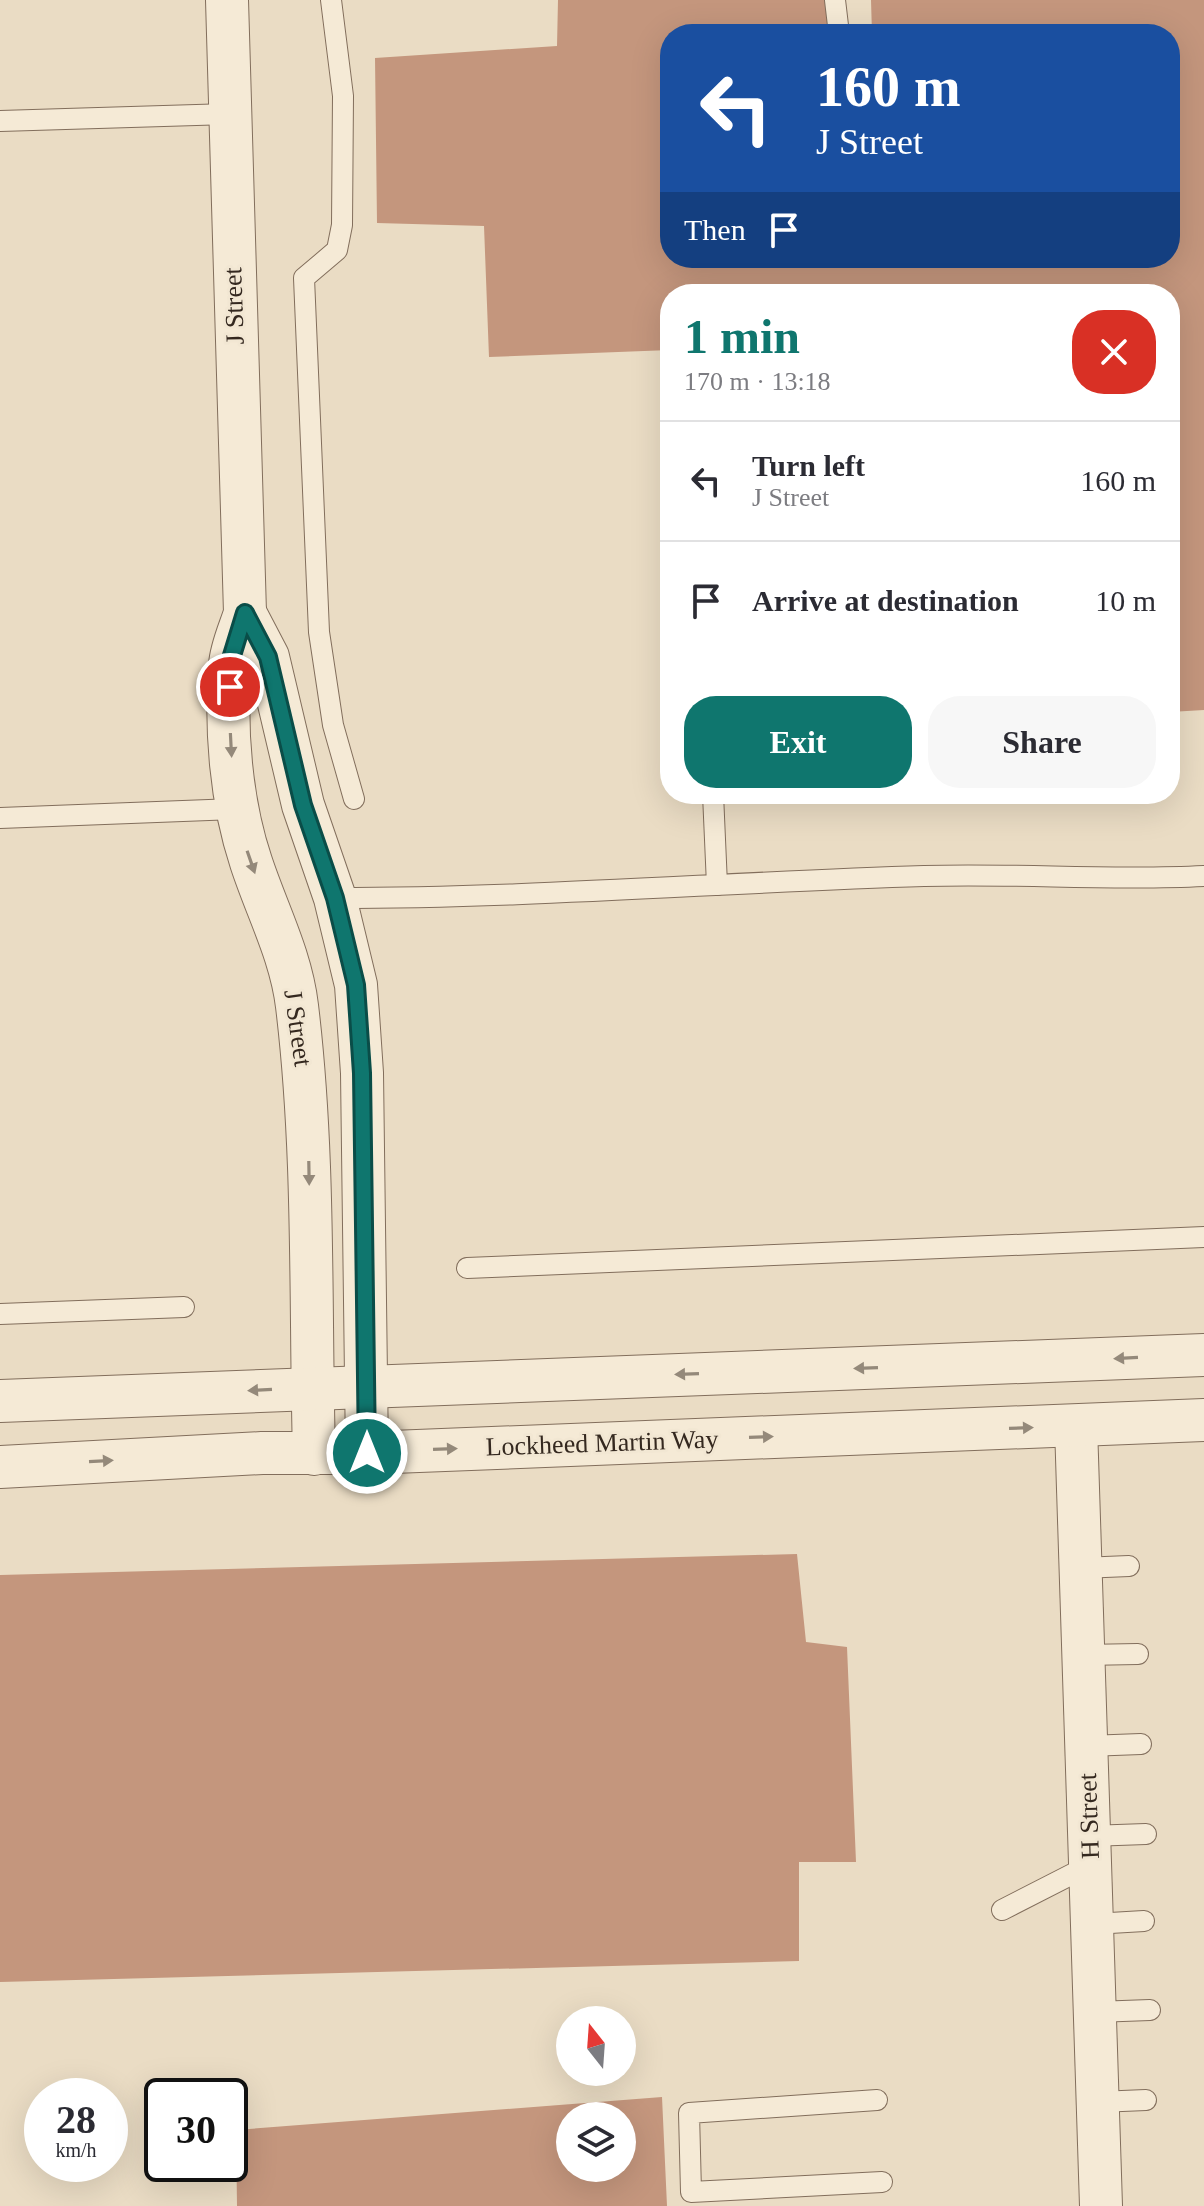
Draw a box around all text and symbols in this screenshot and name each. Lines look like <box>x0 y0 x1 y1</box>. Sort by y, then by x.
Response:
icon: left <box>684 56 788 160</box>
text: 160 m <box>816 56 961 118</box>
text: J Street <box>816 122 923 162</box>
icon: arrive <box>762 208 806 252</box>
text: Then <box>684 213 746 246</box>
street label: J Street <box>218 266 250 345</box>
text: 1 min <box>684 310 800 363</box>
button: close <box>1072 310 1156 394</box>
text: 170 m · 13:18 <box>684 367 831 396</box>
text: Turn left <box>752 449 865 482</box>
icon: left <box>684 459 728 503</box>
text: 160 m <box>1080 464 1156 497</box>
text: J Street <box>752 483 829 512</box>
icon: arrive <box>684 579 728 623</box>
text: Arrive at destination <box>752 584 1019 617</box>
text: 10 m <box>1095 584 1156 617</box>
pin <box>196 653 264 721</box>
icon: arrive <box>208 665 252 709</box>
button: Exit <box>684 696 912 788</box>
button: Share <box>928 696 1156 788</box>
one-way arrow <box>225 733 238 758</box>
one-way arrow <box>246 850 258 874</box>
street label: J Street <box>278 988 318 1069</box>
one-way arrow <box>302 1161 315 1186</box>
one-way arrow <box>1113 1352 1138 1365</box>
one-way arrow <box>853 1361 878 1374</box>
one-way arrow <box>674 1368 699 1381</box>
one-way arrow <box>247 1384 272 1397</box>
position arrow <box>325 1411 409 1495</box>
one-way arrow <box>1009 1421 1034 1434</box>
street label: Lockheed Martin Way <box>485 1424 719 1462</box>
one-way arrow <box>749 1431 774 1444</box>
one-way arrow <box>433 1442 458 1455</box>
one-way arrow <box>89 1455 114 1468</box>
street label: H Street <box>1073 1772 1105 1859</box>
north arrow <box>556 2006 636 2086</box>
map controls <box>556 2006 636 2182</box>
speed limit sign: 30 <box>144 2078 248 2182</box>
text: 28 <box>56 2097 96 2142</box>
button: layers <box>556 2102 636 2182</box>
text: km/h <box>55 2139 97 2161</box>

